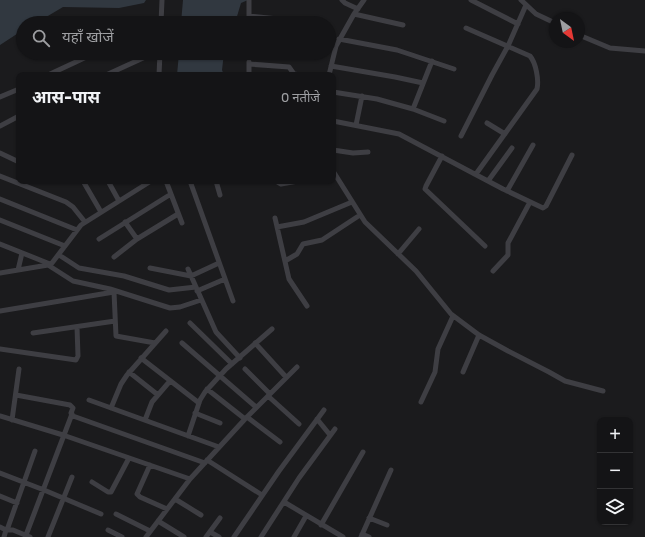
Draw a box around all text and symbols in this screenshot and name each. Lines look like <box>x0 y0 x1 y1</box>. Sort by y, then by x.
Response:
north arrow <box>549 12 585 48</box>
search box <box>16 16 336 60</box>
icon: search <box>30 27 52 49</box>
text: यहाँ खोजें <box>62 28 114 46</box>
text: आस-पास <box>32 87 100 107</box>
text: 0 नतीजे <box>281 90 320 105</box>
map controls <box>597 417 633 525</box>
button: + <box>597 417 633 453</box>
button: − <box>597 453 633 489</box>
button: layers <box>597 489 633 525</box>

